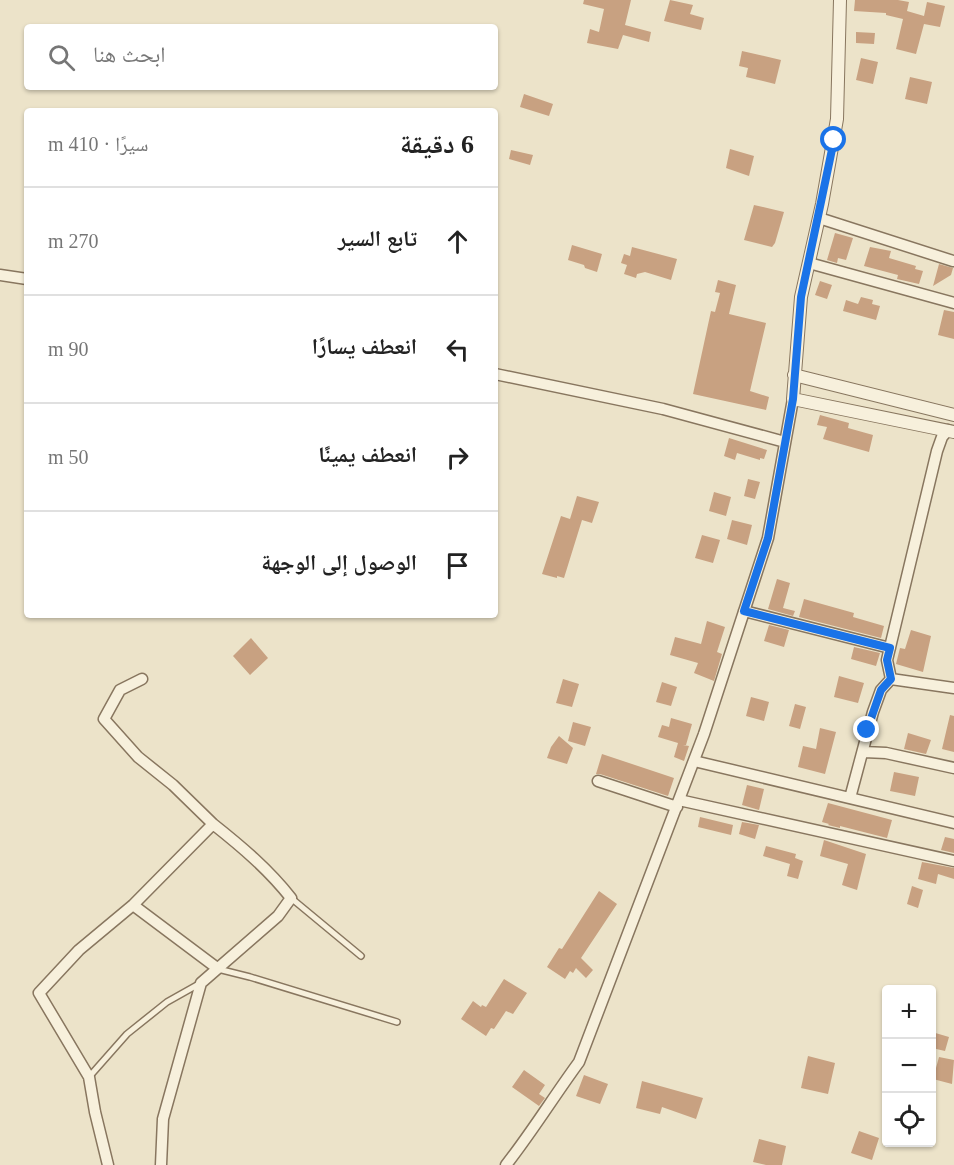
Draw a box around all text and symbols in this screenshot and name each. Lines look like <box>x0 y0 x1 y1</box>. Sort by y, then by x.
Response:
search box <box>24 24 498 90</box>
icon: search <box>45 41 78 74</box>
text: ابحث هنا <box>93 42 166 67</box>
route start <box>820 126 846 152</box>
text: 6 دقيقة <box>400 130 474 159</box>
text: سيرًا · 410 m <box>48 133 148 155</box>
icon: ahead <box>441 225 474 258</box>
text: تابع السير <box>338 226 417 251</box>
text: 270 m <box>48 230 99 252</box>
icon: left <box>441 333 474 366</box>
text: انعطف يسارًا <box>312 334 417 359</box>
text: 90 m <box>48 338 89 360</box>
icon: right <box>441 441 474 474</box>
text: انعطف يمينًا <box>318 442 417 467</box>
text: 50 m <box>48 446 89 468</box>
icon: arrive <box>441 549 474 582</box>
text: الوصول إلى الوجهة <box>261 550 417 575</box>
route end <box>853 716 879 742</box>
map controls <box>882 985 936 1147</box>
button: + <box>882 985 936 1039</box>
button: − <box>882 1039 936 1093</box>
button: locate <box>882 1093 936 1147</box>

